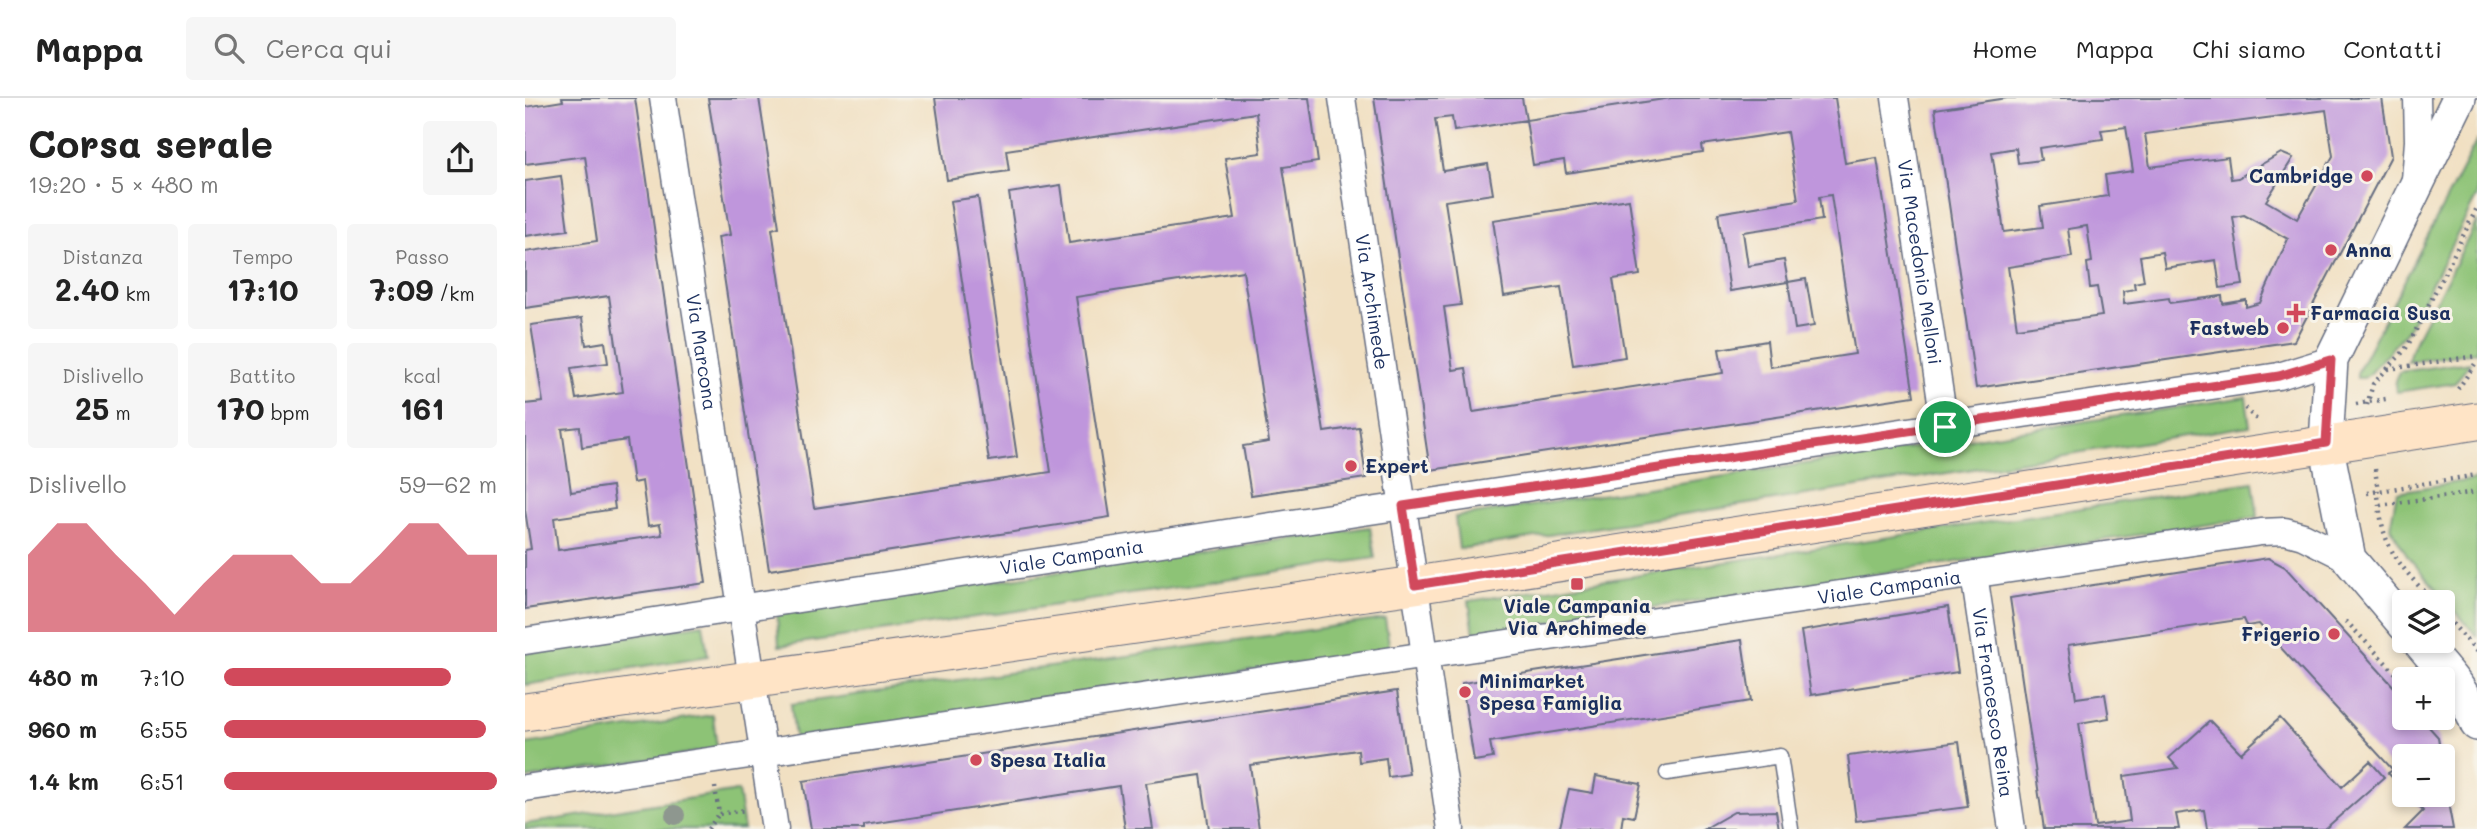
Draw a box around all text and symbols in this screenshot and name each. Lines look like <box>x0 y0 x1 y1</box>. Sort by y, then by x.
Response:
search box <box>186 17 676 80</box>
text: Mappa <box>35 27 144 70</box>
icon: search <box>210 29 248 67</box>
text: Cerca qui <box>266 31 392 65</box>
text: Home <box>1972 33 2038 64</box>
text: Mappa <box>2076 33 2154 64</box>
text: Chi siamo <box>2192 33 2305 64</box>
text: Contatti <box>2343 33 2442 64</box>
text: Corsa serale <box>28 118 273 168</box>
button: share <box>423 121 497 195</box>
street label: Via Macedonio Melloni <box>1893 158 1948 366</box>
place label: Cambridge <box>2249 163 2353 188</box>
marker: Cambridge <box>2359 168 2375 184</box>
text: 19:20 · 5 × 480 m <box>28 169 219 199</box>
street label: Via Archimede <box>1350 232 1395 371</box>
place label: Anna <box>2345 237 2392 262</box>
marker: Anna <box>2323 242 2339 258</box>
text: Distanza <box>62 244 143 269</box>
text: Tempo <box>232 244 293 269</box>
text: Passo <box>396 244 449 269</box>
text: 2.40 <box>55 269 119 309</box>
text: 17:10 <box>226 269 299 309</box>
text: 7:09 <box>370 269 433 309</box>
text: km <box>119 281 151 306</box>
text: /km <box>433 281 475 306</box>
street label: Via Marcona <box>681 292 724 412</box>
place label: Farmacia Susa <box>2310 300 2451 325</box>
marker: Farmacia Susa <box>2288 305 2304 321</box>
place label: Fastweb <box>2189 315 2269 340</box>
marker: Fastweb <box>2275 320 2291 336</box>
text: Dislivello <box>62 363 143 388</box>
text: Battito <box>230 363 295 388</box>
text: kcal <box>403 363 441 388</box>
text: 25 <box>75 388 109 428</box>
text: 170 <box>215 388 265 428</box>
text: 161 <box>400 388 445 428</box>
pin <box>1915 397 1975 457</box>
text: m <box>109 400 131 425</box>
text: bpm <box>265 400 310 425</box>
icon: arrive <box>1926 408 1964 446</box>
place label: Expert <box>1365 453 1429 478</box>
marker: Expert <box>1343 458 1359 474</box>
text: Dislivello <box>28 469 126 499</box>
text: 59–62 m <box>399 469 497 499</box>
street label: Viale Campania <box>998 533 1145 580</box>
street label: Viale Campania <box>1816 563 1963 609</box>
marker: Viale Campania Via Archimede <box>1569 576 1585 592</box>
map controls <box>2392 590 2455 807</box>
button: layers <box>2392 590 2455 653</box>
place label: Viale Campania Via Archimede <box>1503 593 1651 640</box>
street label: Via Francesco Reina <box>1967 606 2020 799</box>
place label: Frigerio <box>2241 621 2320 646</box>
marker: Frigerio <box>2326 626 2342 642</box>
text: 480 m <box>28 662 98 692</box>
text: 7:10 <box>140 662 184 692</box>
button: + <box>2392 667 2455 730</box>
place label: Minimarket Spesa Famiglia <box>1479 668 1622 715</box>
marker: Minimarket Spesa Famiglia <box>1457 684 1473 700</box>
text: 960 m <box>28 714 97 744</box>
text: 6:55 <box>140 714 188 744</box>
button: − <box>2392 744 2455 807</box>
place label: Spesa Italia <box>990 747 1106 772</box>
marker: Spesa Italia <box>968 752 984 768</box>
text: 1.4 km <box>28 766 99 796</box>
text: 6:51 <box>140 766 185 796</box>

